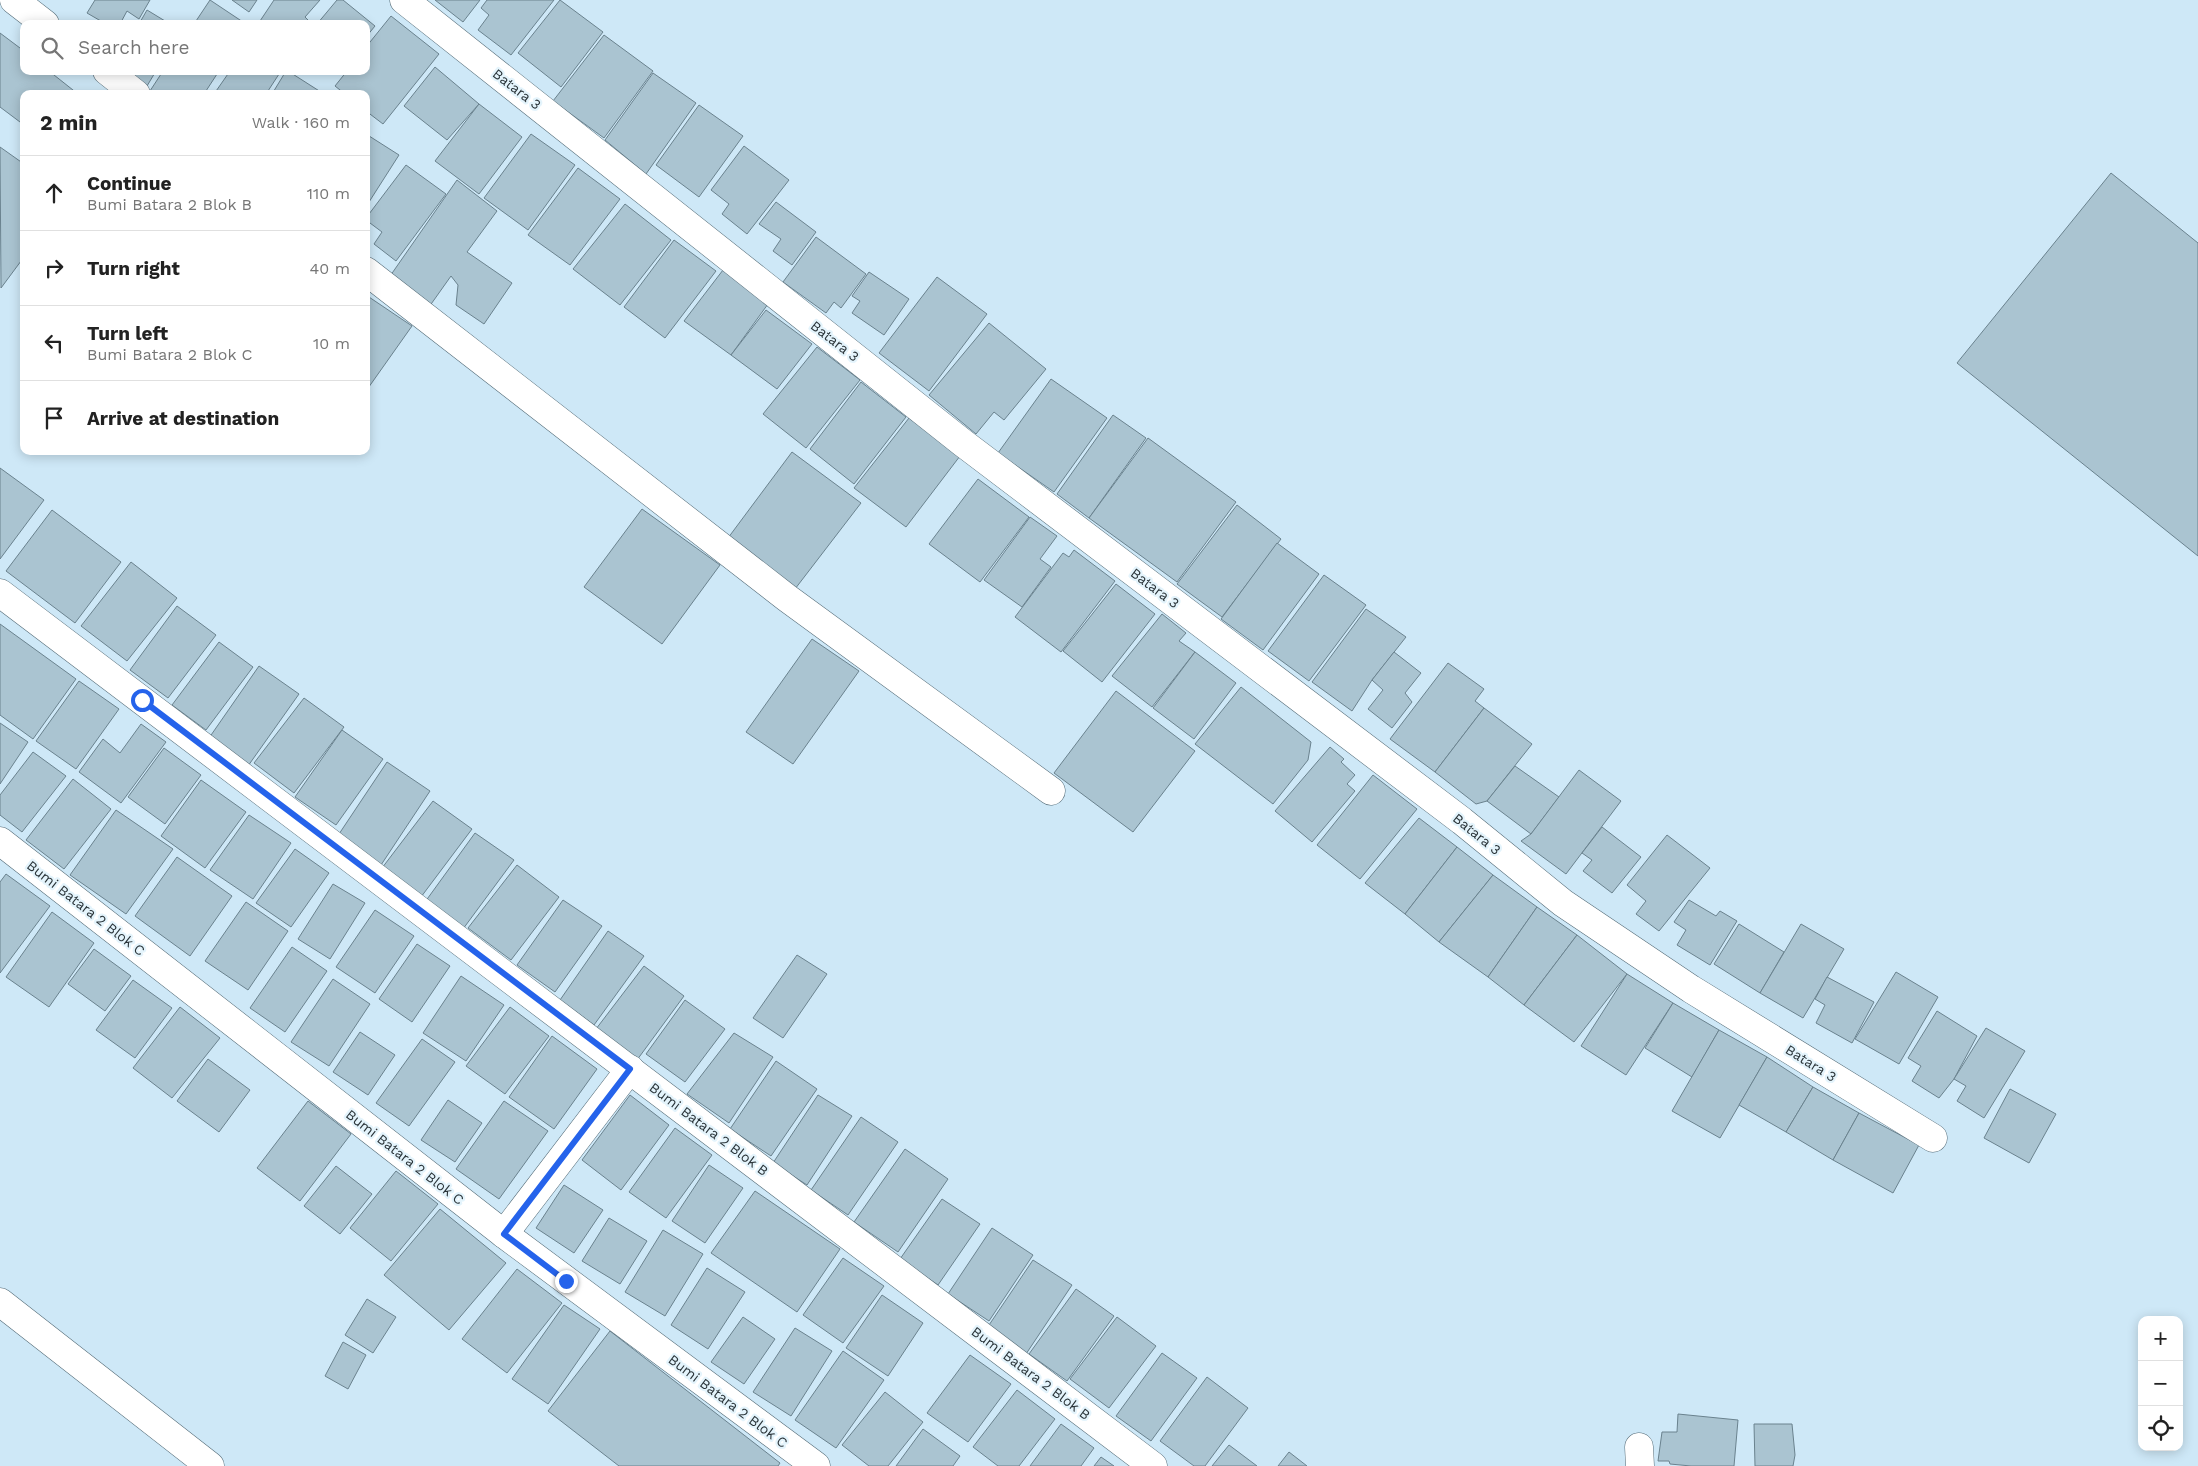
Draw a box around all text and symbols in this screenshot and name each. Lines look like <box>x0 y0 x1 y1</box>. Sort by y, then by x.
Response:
search box <box>20 20 370 75</box>
icon: search <box>38 34 66 62</box>
text: Search here <box>78 36 189 59</box>
street label: Batara 3 <box>490 65 544 113</box>
text: 2 min <box>40 110 97 135</box>
text: Walk · 160 m <box>252 113 350 132</box>
text: Continue <box>87 172 171 195</box>
icon: ahead <box>40 179 68 207</box>
text: 110 m <box>307 184 350 203</box>
text: Bumi Batara 2 Blok B <box>87 195 252 214</box>
icon: right <box>40 254 68 282</box>
text: Turn right <box>87 257 180 280</box>
text: 40 m <box>310 259 350 278</box>
street label: Batara 3 <box>808 317 862 365</box>
text: Turn left <box>87 322 168 345</box>
icon: left <box>40 329 68 357</box>
text: 10 m <box>313 334 350 353</box>
text: Bumi Batara 2 Blok C <box>87 345 253 364</box>
icon: arrive <box>40 404 68 432</box>
text: Arrive at destination <box>87 407 279 430</box>
street label: Batara 3 <box>1128 565 1182 611</box>
route start <box>131 689 154 712</box>
street label: Batara 3 <box>1450 810 1504 858</box>
street label: Bumi Batara 2 Blok C <box>24 857 148 959</box>
street label: Batara 3 <box>1783 1041 1839 1085</box>
street label: Bumi Batara 2 Blok B <box>647 1079 771 1179</box>
street label: Bumi Batara 2 Blok C <box>343 1106 467 1208</box>
route end <box>555 1270 578 1293</box>
map controls <box>2138 1316 2183 1451</box>
button: + <box>2138 1316 2183 1361</box>
street label: Bumi Batara 2 Blok B <box>969 1323 1093 1423</box>
street label: Bumi Batara 2 Blok C <box>665 1351 791 1451</box>
button: − <box>2138 1361 2183 1406</box>
button: locate <box>2138 1406 2183 1451</box>

